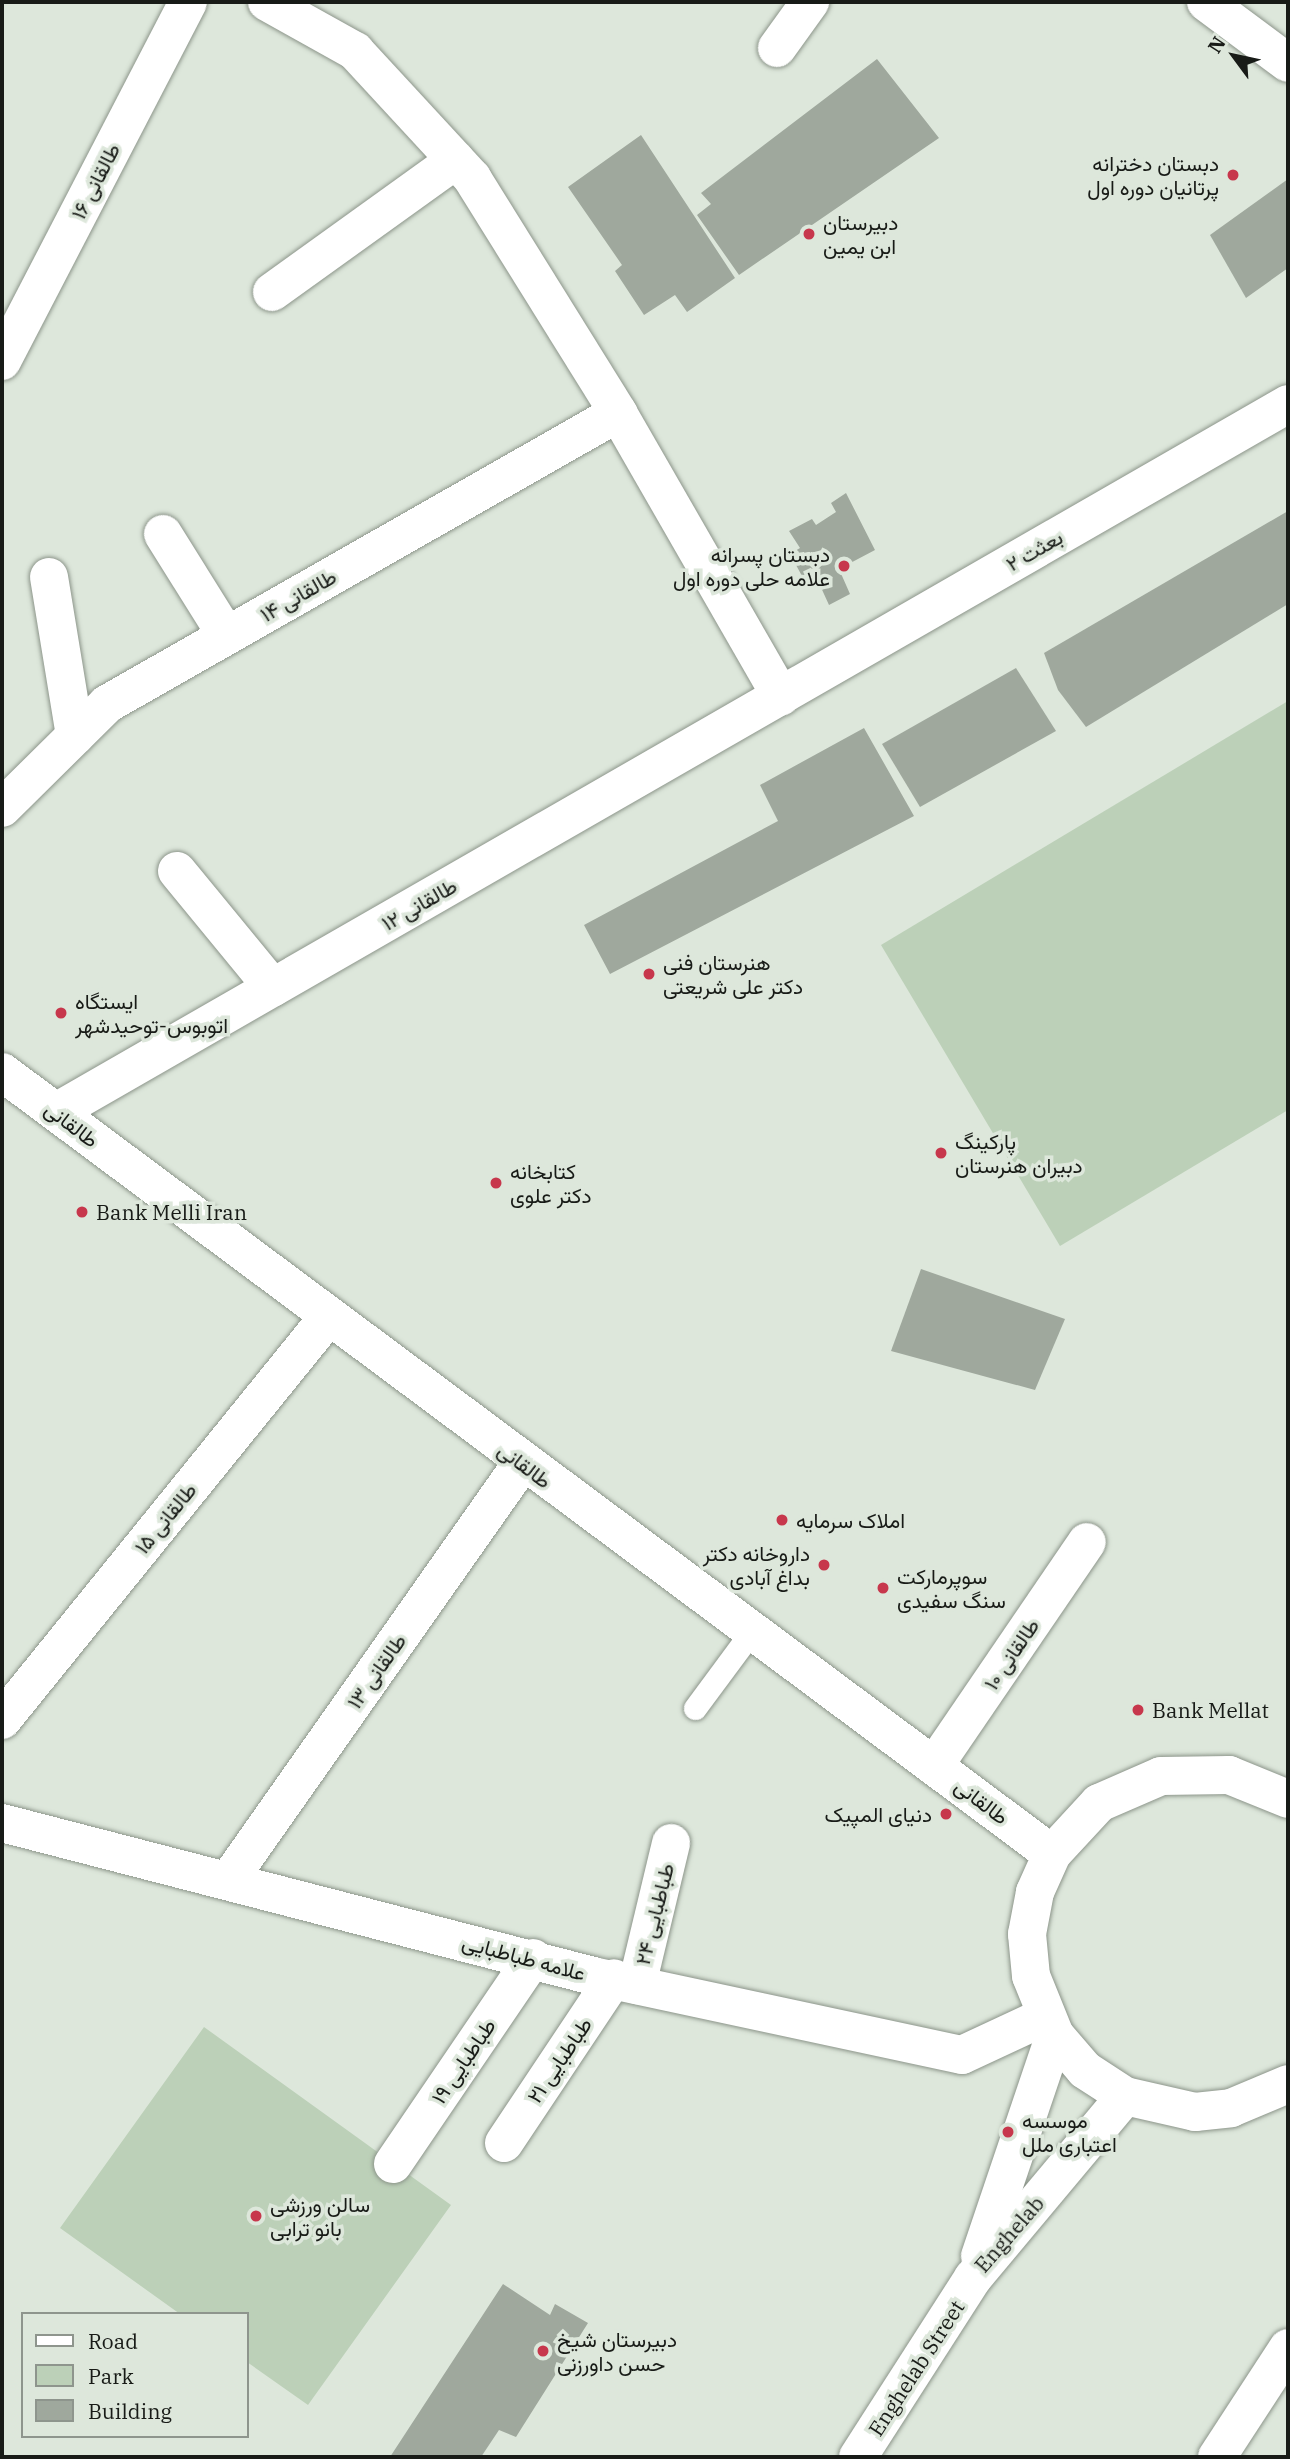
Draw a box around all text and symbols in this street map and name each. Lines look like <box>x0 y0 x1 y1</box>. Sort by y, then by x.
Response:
north arrow <box>1199 21 1269 91</box>
text: N <box>1202 32 1231 57</box>
street label: طالقانی ۱۶ <box>65 139 125 223</box>
place label: دبستان دخترانه پرتانیان دوره اول <box>1087 150 1219 200</box>
marker: دبستان دخترانه پرتانیان دوره اول <box>1225 167 1241 183</box>
place label: دبیرستان ابن یمین <box>823 209 898 259</box>
marker: دبیرستان ابن یمین <box>801 226 817 242</box>
street label: بعثت ۲ <box>1001 524 1067 576</box>
place label: دبستان پسرانه علامه حلی دوره اول <box>673 541 830 591</box>
marker: دبستان پسرانه علامه حلی دوره اول <box>836 558 852 574</box>
street label: طالقانی ۱۴ <box>255 563 341 627</box>
street label: طالقانی ۱۲ <box>377 872 461 936</box>
place label: هنرستان فنی دکتر علی شریعتی <box>663 949 803 999</box>
marker: هنرستان فنی دکتر علی شریعتی <box>641 966 657 982</box>
place label: ایستگاه اتوبوس-توحیدشهر <box>75 988 228 1038</box>
marker: ایستگاه اتوبوس-توحیدشهر <box>53 1005 69 1021</box>
street label: طالقانی <box>40 1096 104 1152</box>
place label: پارکینگ دبیران هنرستان <box>955 1128 1083 1178</box>
marker: پارکینگ دبیران هنرستان <box>933 1145 949 1161</box>
place label: کتابخانه دکتر علوی <box>510 1158 591 1208</box>
marker: کتابخانه دکتر علوی <box>488 1175 504 1191</box>
place label: Bank Melli Iran <box>96 1199 247 1225</box>
marker: Bank Melli Iran <box>74 1204 90 1220</box>
street label: طالقانی <box>493 1437 557 1493</box>
street label: طالقانی ۱۵ <box>129 1477 201 1559</box>
place label: املاک سرمایه <box>796 1507 905 1533</box>
marker: املاک سرمایه <box>774 1512 790 1528</box>
place label: داروخانه دکتر بداغ آبادی <box>703 1540 810 1590</box>
marker: داروخانه دکتر بداغ آبادی <box>816 1557 832 1573</box>
place label: سوپرمارکت سنگ سفیدی <box>897 1563 1006 1613</box>
marker: سوپرمارکت سنگ سفیدی <box>875 1580 891 1596</box>
street label: طالقانی ۱۰ <box>978 1614 1044 1694</box>
street label: طالقانی ۱۳ <box>341 1629 411 1713</box>
place label: Bank Mellat <box>1152 1697 1269 1723</box>
marker: Bank Mellat <box>1130 1702 1146 1718</box>
street label: طالقانی <box>950 1773 1014 1829</box>
place label: دنیای المپیک <box>824 1801 932 1827</box>
marker: دنیای المپیک <box>938 1806 954 1822</box>
street label: طباطبایی ۲۴ <box>629 1861 679 1967</box>
street label: علامه طباطبایی <box>460 1928 588 1986</box>
street label: طباطبایی ۲۱ <box>521 2012 597 2108</box>
street label: طباطبایی ۱۹ <box>425 2014 501 2108</box>
place label: موسسه اعتباری ملل <box>1022 2107 1117 2157</box>
marker: موسسه اعتباری ملل <box>1000 2124 1016 2140</box>
place label: سالن ورزشی بانو ترابی <box>270 2191 370 2241</box>
street label: Enghelab <box>969 2191 1049 2277</box>
marker: سالن ورزشی بانو ترابی <box>248 2208 264 2224</box>
street label: Enghelab Street <box>863 2295 969 2441</box>
legend <box>21 2312 248 2438</box>
place label: دبیرستان شیخ حسن داورزنی <box>557 2326 677 2376</box>
text: Road <box>88 2327 138 2355</box>
marker: دبیرستان شیخ حسن داورزنی <box>535 2343 551 2359</box>
text: Park <box>88 2362 134 2390</box>
text: Building <box>88 2397 172 2425</box>

